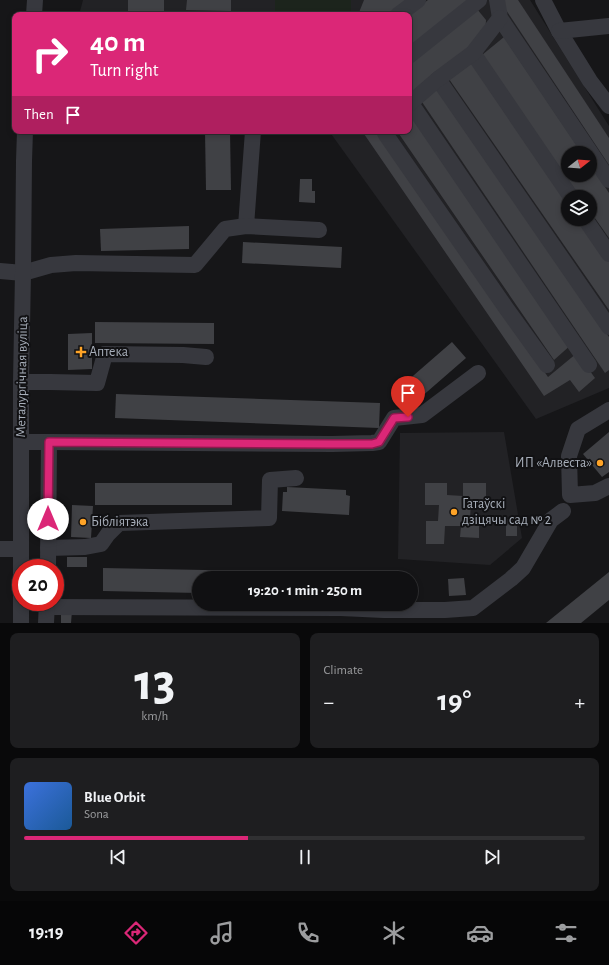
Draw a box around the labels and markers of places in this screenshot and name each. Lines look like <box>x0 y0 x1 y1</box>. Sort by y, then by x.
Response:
place label: Аптека <box>89 345 129 359</box>
marker: Аптека <box>76 347 86 357</box>
pin <box>391 376 425 417</box>
place label: ИП «Алвеста» <box>515 456 592 470</box>
marker: ИП «Алвеста» <box>595 458 605 468</box>
place label: Гатаўскі дзіцячы сад № 2 <box>462 497 551 527</box>
marker: Гатаўскі дзіцячы сад № 2 <box>449 507 459 517</box>
place label: Бібліятэка <box>91 515 149 529</box>
marker: Бібліятэка <box>78 517 88 527</box>

